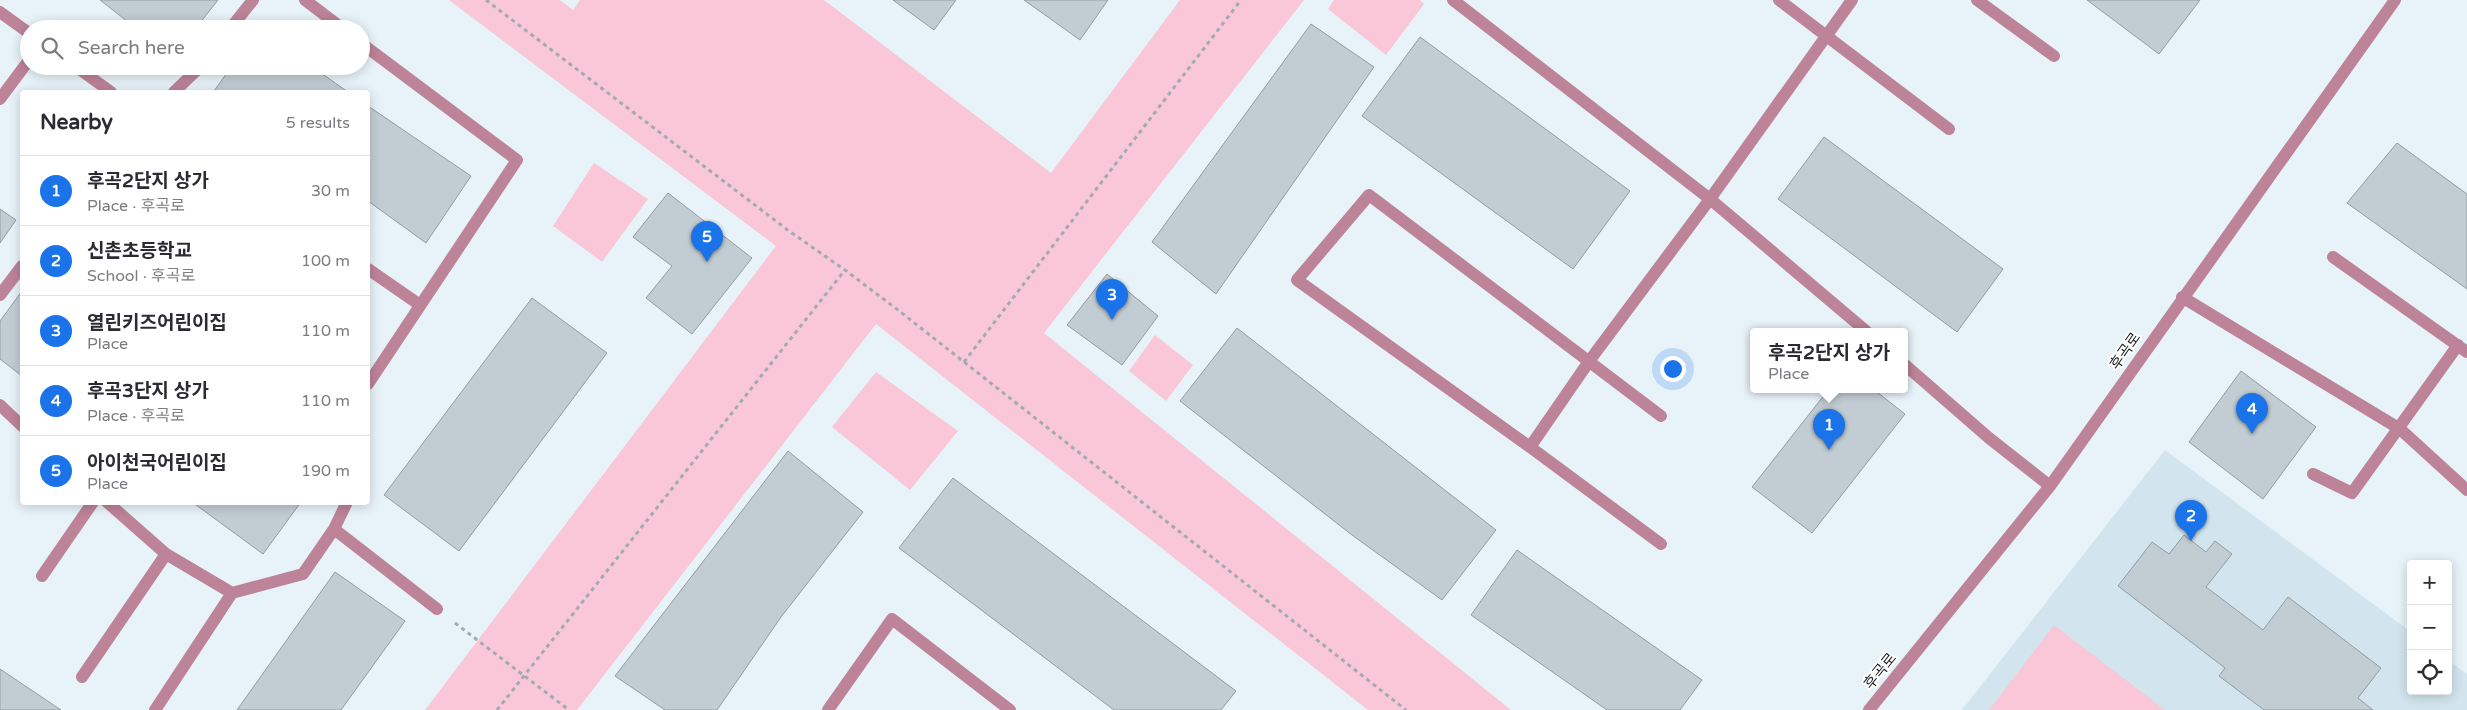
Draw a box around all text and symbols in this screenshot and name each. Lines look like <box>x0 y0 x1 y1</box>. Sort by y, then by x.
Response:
search box <box>20 20 370 75</box>
icon: search <box>38 34 66 62</box>
text: Search here <box>78 37 185 59</box>
text: Nearby <box>40 110 113 135</box>
text: 5 results <box>286 113 350 133</box>
text: 후곡2단지 상가 <box>87 170 209 192</box>
text: 1 <box>51 181 61 201</box>
text: 30 m <box>311 181 350 201</box>
text: Place · 후곡로 <box>87 196 185 216</box>
pin: 5 <box>691 221 723 262</box>
text: 신촌초등학교 <box>87 240 192 262</box>
text: 2 <box>51 251 61 271</box>
text: 100 m <box>301 251 350 271</box>
text: School · 후곡로 <box>87 266 195 286</box>
pin: 3 <box>1096 279 1128 320</box>
text: 열린키즈어린이집 <box>87 312 227 334</box>
text: 3 <box>51 321 61 341</box>
text: 110 m <box>301 321 350 341</box>
popup <box>1750 328 1908 393</box>
street label: 후곡로 <box>2106 329 2144 373</box>
text: Place <box>87 334 128 354</box>
text: 후곡2단지 상가 <box>1768 342 1890 364</box>
your location <box>1660 356 1686 382</box>
text: Place <box>1768 364 1809 384</box>
text: 후곡3단지 상가 <box>87 380 209 402</box>
text: 4 <box>51 391 61 411</box>
text: 110 m <box>301 391 350 411</box>
pin: 4 <box>2236 393 2268 434</box>
text: Place · 후곡로 <box>87 406 185 426</box>
pin: 1 <box>1813 409 1845 450</box>
text: 아이천국어린이집 <box>87 452 227 474</box>
text: 5 <box>51 461 61 481</box>
text: 190 m <box>301 461 350 481</box>
text: Place <box>87 474 128 494</box>
pin: 2 <box>2175 500 2207 541</box>
map controls <box>2407 560 2452 695</box>
button: + <box>2407 560 2452 605</box>
button: − <box>2407 605 2452 650</box>
street label: 후곡로 <box>1860 649 1900 693</box>
button: locate <box>2407 650 2452 695</box>

